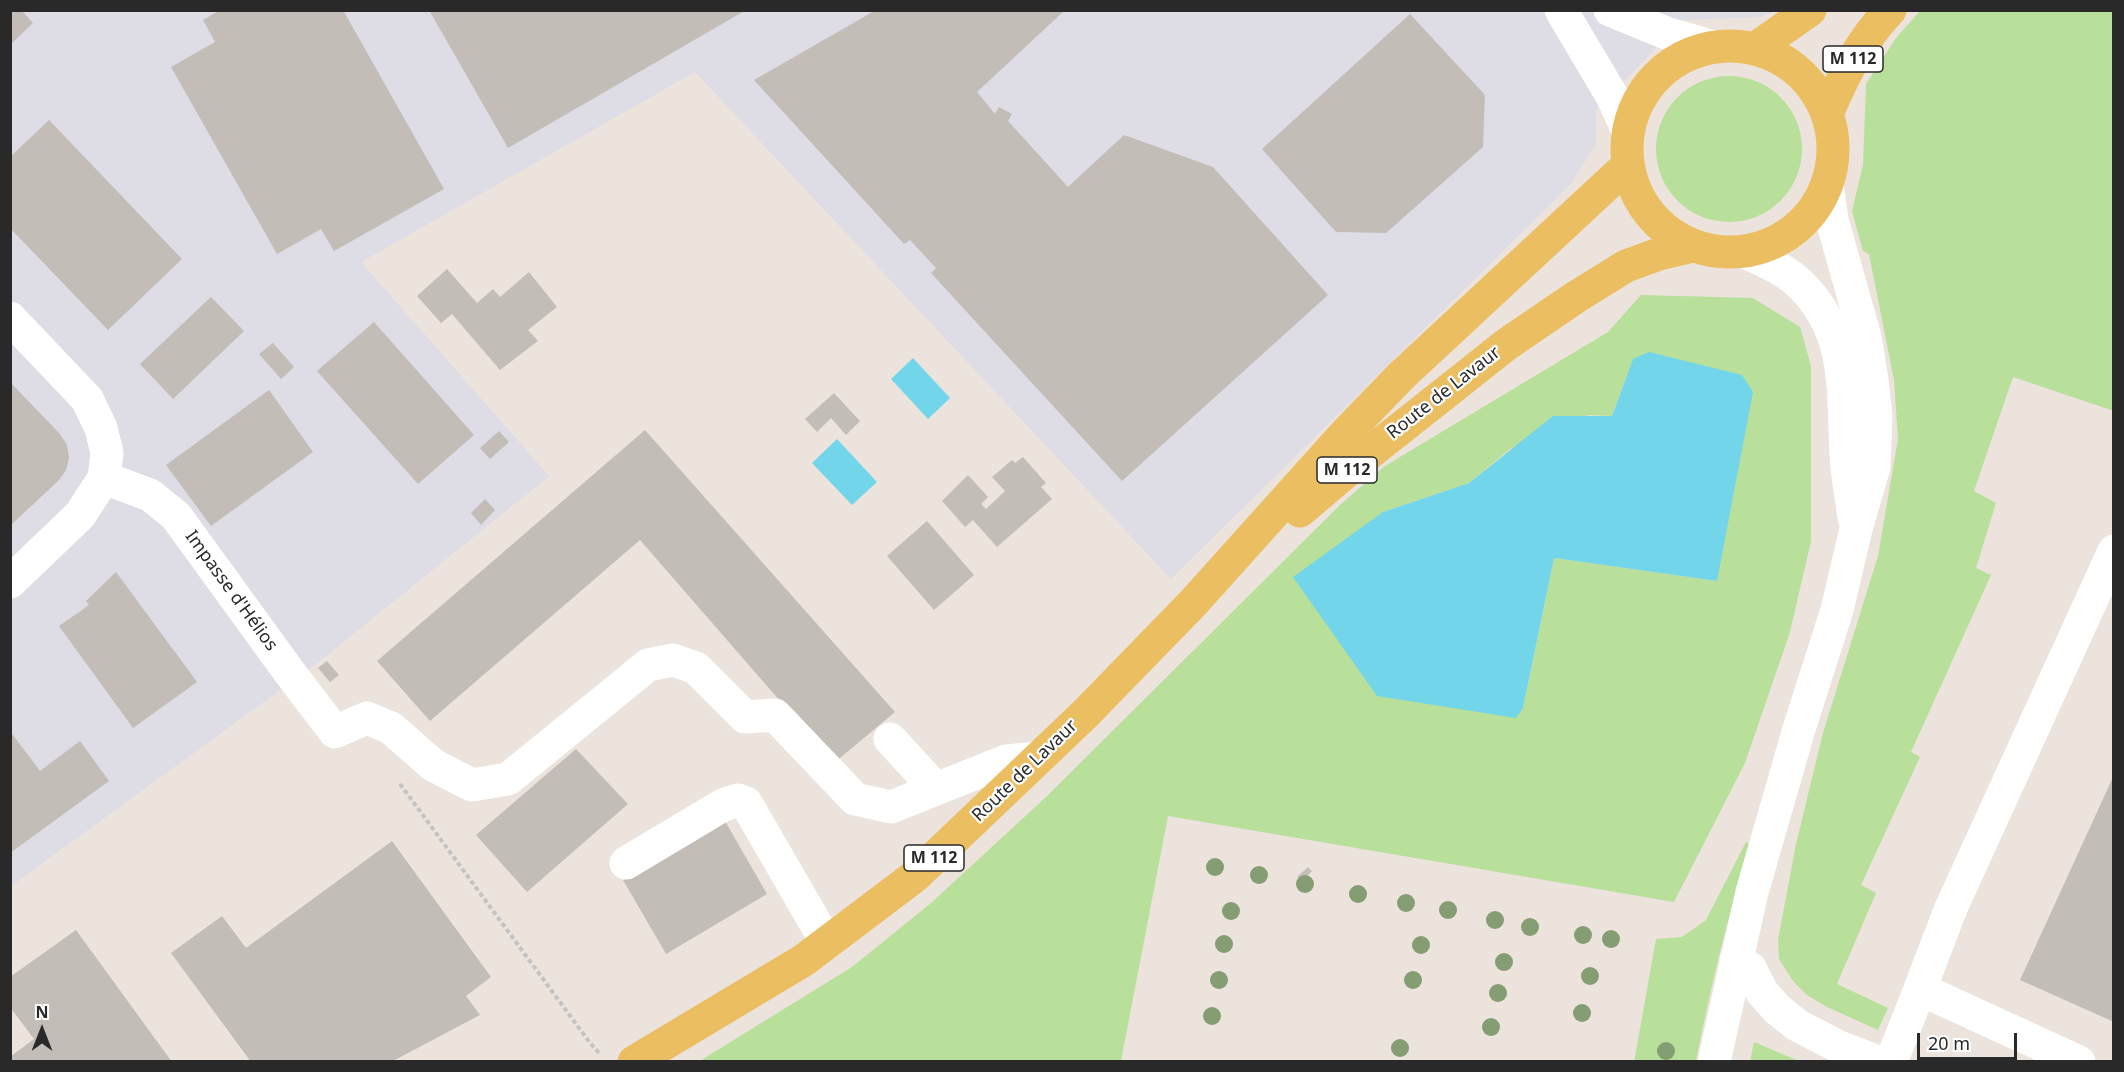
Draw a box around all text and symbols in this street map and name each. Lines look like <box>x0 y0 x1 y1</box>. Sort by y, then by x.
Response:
road number: M 112 <box>1823 46 1883 72</box>
street label: Route de Lavaur <box>1383 342 1505 444</box>
road number: M 112 <box>1317 457 1377 483</box>
street label: Impasse d'Hélios <box>180 527 282 655</box>
street label: Route de Lavaur <box>968 715 1082 827</box>
road number: M 112 <box>904 845 964 871</box>
north arrow <box>12 1000 72 1060</box>
text: N <box>35 1001 49 1023</box>
scale bar <box>1920 1021 2020 1059</box>
text: 20 m <box>1928 1031 1970 1055</box>

